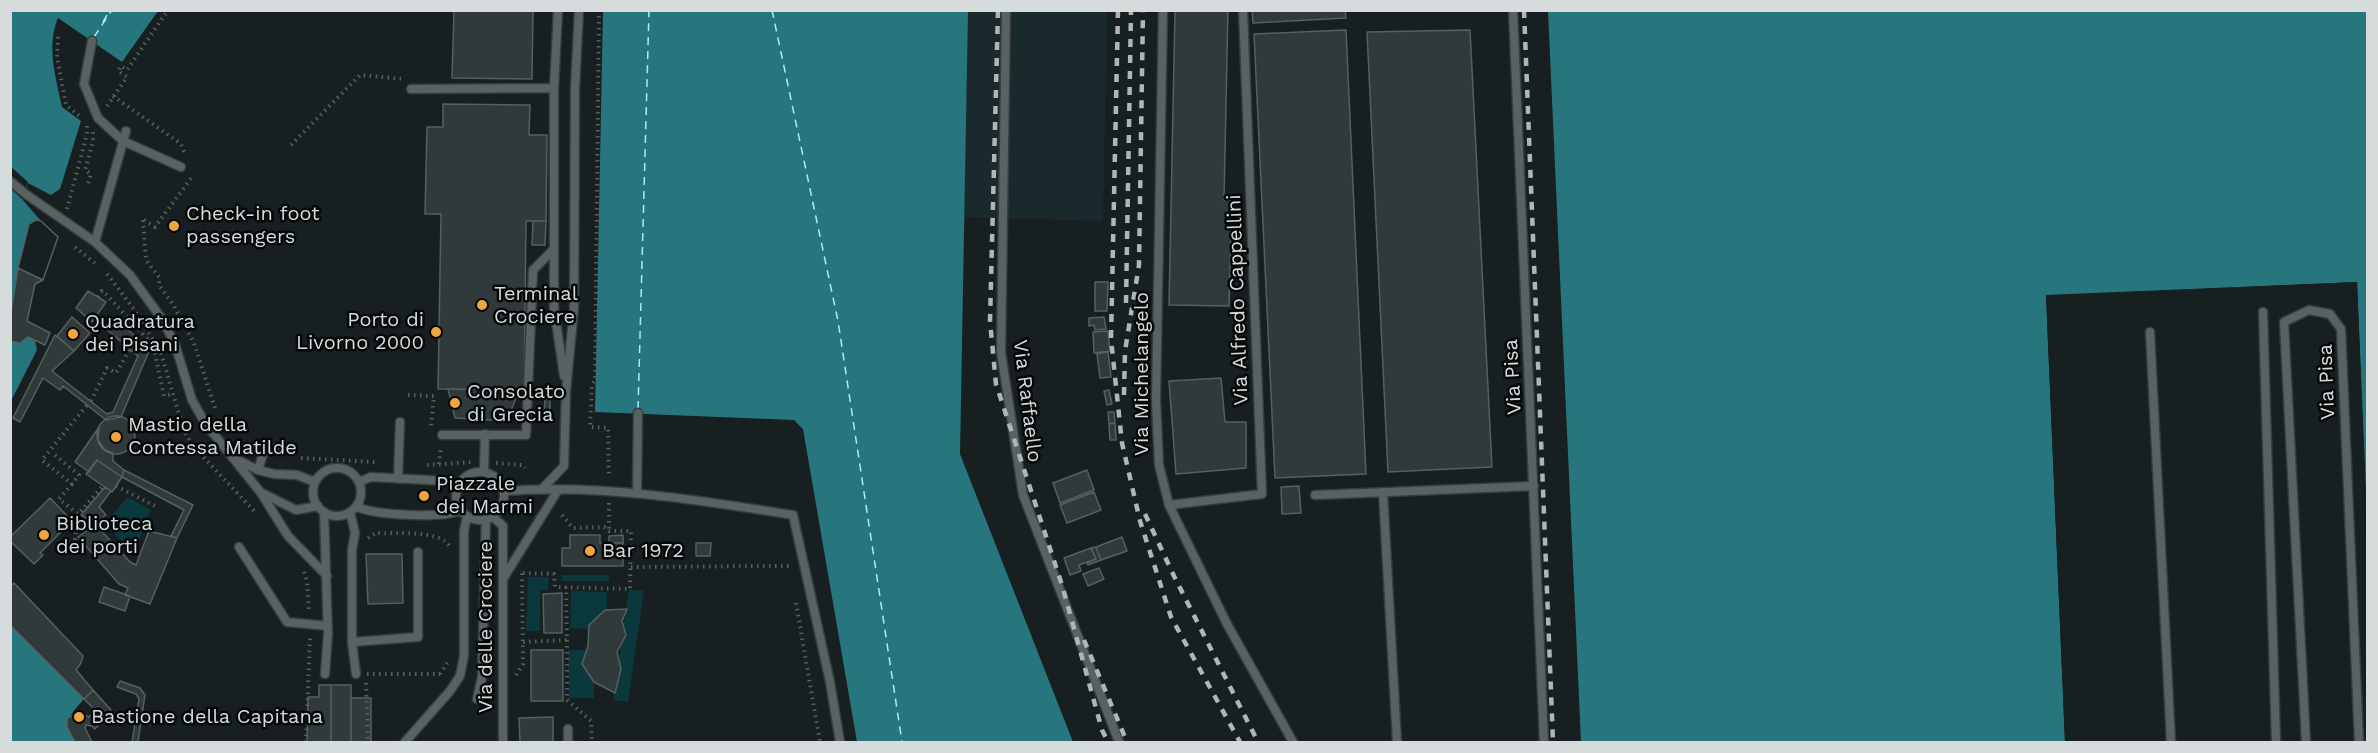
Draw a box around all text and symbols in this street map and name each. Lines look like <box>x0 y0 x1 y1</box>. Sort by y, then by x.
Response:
street label: Via Alfredo Cappellini <box>1222 194 1254 406</box>
place label: Check-in foot passengers <box>186 202 320 249</box>
marker: Check-in foot passengers <box>167 219 181 233</box>
place label: Terminal Crociere <box>494 282 578 329</box>
street label: Via Michelangelo <box>1130 292 1154 456</box>
marker: Terminal Crociere <box>475 298 489 312</box>
place label: Porto di Livorno 2000 <box>296 308 424 355</box>
place label: Quadratura dei Pisani <box>85 310 195 357</box>
marker: Porto di Livorno 2000 <box>429 325 443 339</box>
marker: Quadratura dei Pisani <box>66 327 80 341</box>
street label: Via Raffaello <box>1008 338 1046 464</box>
street label: Via Pisa <box>1499 339 1527 415</box>
street label: Via Pisa <box>2314 344 2340 420</box>
place label: Consolato di Grecia <box>467 380 565 427</box>
marker: Consolato di Grecia <box>448 396 462 410</box>
place label: Mastio della Contessa Matilde <box>128 413 297 460</box>
marker: Mastio della Contessa Matilde <box>109 430 123 444</box>
place label: Piazzale dei Marmi <box>436 472 533 519</box>
marker: Piazzale dei Marmi <box>417 489 431 503</box>
place label: Biblioteca dei porti <box>56 512 153 559</box>
marker: Biblioteca dei porti <box>37 528 51 542</box>
place label: Bar 1972 <box>602 539 684 563</box>
street label: Via delle Crociere <box>474 541 498 713</box>
marker: Bar 1972 <box>583 544 597 558</box>
place label: Bastione della Capitana <box>91 705 323 729</box>
marker: Bastione della Capitana <box>72 710 86 724</box>

